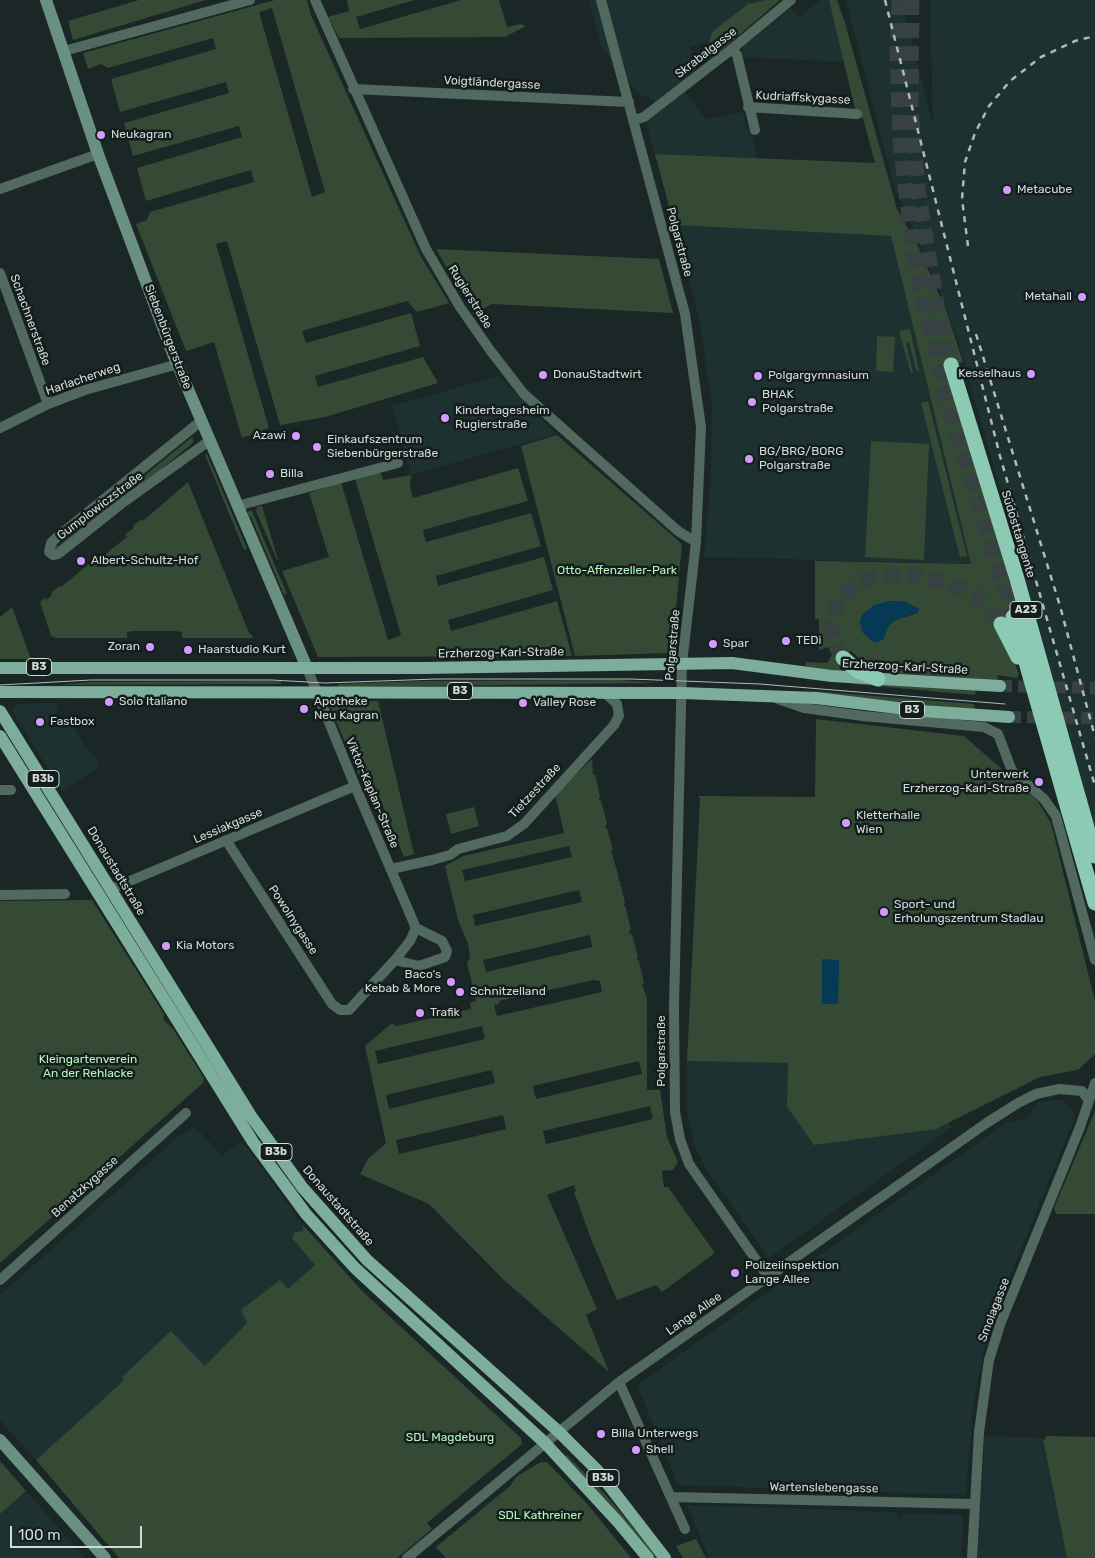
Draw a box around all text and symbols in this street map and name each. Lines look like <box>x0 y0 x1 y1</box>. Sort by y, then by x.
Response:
street label: Skrabalgasse <box>672 24 740 82</box>
street label: Voigtländergasse <box>443 73 541 93</box>
street label: Kudriaffskygasse <box>755 88 851 108</box>
place label: Neukagran <box>111 128 171 142</box>
marker: Neukagran <box>95 129 107 141</box>
place label: Metacube <box>1017 183 1072 197</box>
marker: Metacube <box>1001 184 1013 196</box>
street label: Polgarstraße <box>663 206 695 278</box>
street label: Rugierstraße <box>445 263 495 331</box>
street label: Schachnerstraße <box>7 272 53 368</box>
street label: Siebenbürgerstraße <box>141 283 195 391</box>
place label: Metahall <box>1025 290 1072 304</box>
marker: Metahall <box>1076 291 1088 303</box>
street label: Harlacherweg <box>44 360 122 398</box>
place label: Kesselhaus <box>958 367 1021 381</box>
place label: DonauStadtwirt <box>553 368 642 382</box>
marker: Kesselhaus <box>1025 368 1037 380</box>
marker: DonauStadtwirt <box>537 369 549 381</box>
place label: Polgargymnasium <box>768 369 869 383</box>
marker: Polgargymnasium <box>752 370 764 382</box>
place label: BHAK Polgarstraße <box>762 388 833 416</box>
marker: BHAK Polgarstraße <box>746 396 758 408</box>
place label: Kindertagesheim Rugierstraße <box>455 404 550 432</box>
marker: Kindertagesheim Rugierstraße <box>439 412 451 424</box>
place label: Azawi <box>253 429 286 443</box>
marker: Azawi <box>290 430 302 442</box>
place label: Einkaufszentrum Siebenbürgerstraße <box>327 433 438 461</box>
marker: Einkaufszentrum Siebenbürgerstraße <box>311 441 323 453</box>
place label: BG/BRG/BORG Polgarstraße <box>759 445 843 473</box>
marker: BG/BRG/BORG Polgarstraße <box>743 453 755 465</box>
place label: Billa <box>280 467 303 481</box>
marker: Billa <box>264 468 276 480</box>
street label: Gumplowiczstraße <box>54 469 146 543</box>
street label: Südosttangente <box>998 489 1038 579</box>
place label: Albert-Schultz-Hof <box>91 554 198 568</box>
marker: Albert-Schultz-Hof <box>75 555 87 567</box>
park label: Otto-Affenzeller-Park <box>557 564 677 578</box>
road number: A23 <box>1010 602 1042 618</box>
street label: Polgarstraße <box>663 609 683 681</box>
place label: TEDi <box>796 634 821 648</box>
marker: TEDi <box>780 635 792 647</box>
place label: Spar <box>723 637 749 651</box>
marker: Spar <box>707 638 719 650</box>
place label: Zoran <box>108 640 140 654</box>
marker: Zoran <box>144 641 156 653</box>
place label: Haarstudio Kurt <box>198 643 286 657</box>
marker: Haarstudio Kurt <box>182 644 194 656</box>
street label: Erzherzog-Karl-Straße <box>438 645 564 661</box>
street label: Erzherzog-Karl-Straße <box>842 657 968 677</box>
road number: B3 <box>26 659 52 676</box>
road number: B3 <box>448 682 472 699</box>
place label: Solo Italiano <box>119 695 187 709</box>
place label: Apotheke Neu Kagran <box>314 695 378 723</box>
marker: Solo Italiano <box>103 696 115 708</box>
place label: Valley Rose <box>533 696 596 710</box>
marker: Valley Rose <box>517 697 529 709</box>
road number: B3 <box>900 702 924 718</box>
marker: Apotheke Neu Kagran <box>298 703 310 715</box>
place label: Fastbox <box>50 715 94 729</box>
marker: Fastbox <box>34 716 46 728</box>
street label: Viktor-Kaplan-Straße <box>342 736 402 850</box>
street label: Tietzestraße <box>506 761 564 821</box>
place label: Unterwerk Erzherzog-Karl-Straße <box>903 768 1029 796</box>
road number: B3b <box>27 771 59 788</box>
marker: Unterwerk Erzherzog-Karl-Straße <box>1033 776 1045 788</box>
street label: Lessiakgasse <box>191 805 265 847</box>
place label: Kletterhalle Wien <box>856 809 920 837</box>
marker: Kletterhalle Wien <box>840 817 852 829</box>
street label: Donaustadtstraße <box>84 824 148 918</box>
street label: Powolnygasse <box>265 883 321 957</box>
place label: Sport- und Erholungszentrum Stadlau <box>894 898 1043 926</box>
marker: Sport- und Erholungszentrum Stadlau <box>878 906 890 918</box>
place label: Kia Motors <box>176 939 234 953</box>
marker: Kia Motors <box>160 940 172 952</box>
place label: Baco‘s Kebab & More <box>365 968 441 996</box>
marker: Baco‘s Kebab & More <box>445 976 457 988</box>
place label: Schnitzelland <box>470 985 546 999</box>
marker: Schnitzelland <box>454 986 466 998</box>
place label: Trafik <box>430 1006 460 1020</box>
marker: Trafik <box>414 1007 426 1019</box>
street label: Polgarstraße <box>655 1015 669 1087</box>
park label: Kleingartenverein An der Rehlacke <box>39 1053 137 1081</box>
road number: B3b <box>260 1144 292 1160</box>
street label: Benatzkygasse <box>49 1153 121 1221</box>
street label: Donaustadtstraße <box>299 1163 377 1249</box>
place label: Polizeiinspektion Lange Allee <box>745 1259 839 1287</box>
marker: Polizeiinspektion Lange Allee <box>729 1267 741 1279</box>
street label: Smolagasse <box>975 1276 1013 1344</box>
street label: Lange Allee <box>663 1290 725 1338</box>
place label: Billa Unterwegs <box>611 1427 698 1441</box>
marker: Billa Unterwegs <box>595 1428 607 1440</box>
park label: SDL Magdeburg <box>406 1431 494 1445</box>
place label: Shell <box>646 1443 673 1457</box>
marker: Shell <box>630 1444 642 1456</box>
road number: B3b <box>587 1470 619 1486</box>
street label: Wartenslebengasse <box>769 1480 879 1496</box>
park label: SDL Kathreiner <box>498 1509 582 1523</box>
scale bar <box>12 1516 145 1548</box>
text: 100 m <box>18 1526 60 1544</box>

